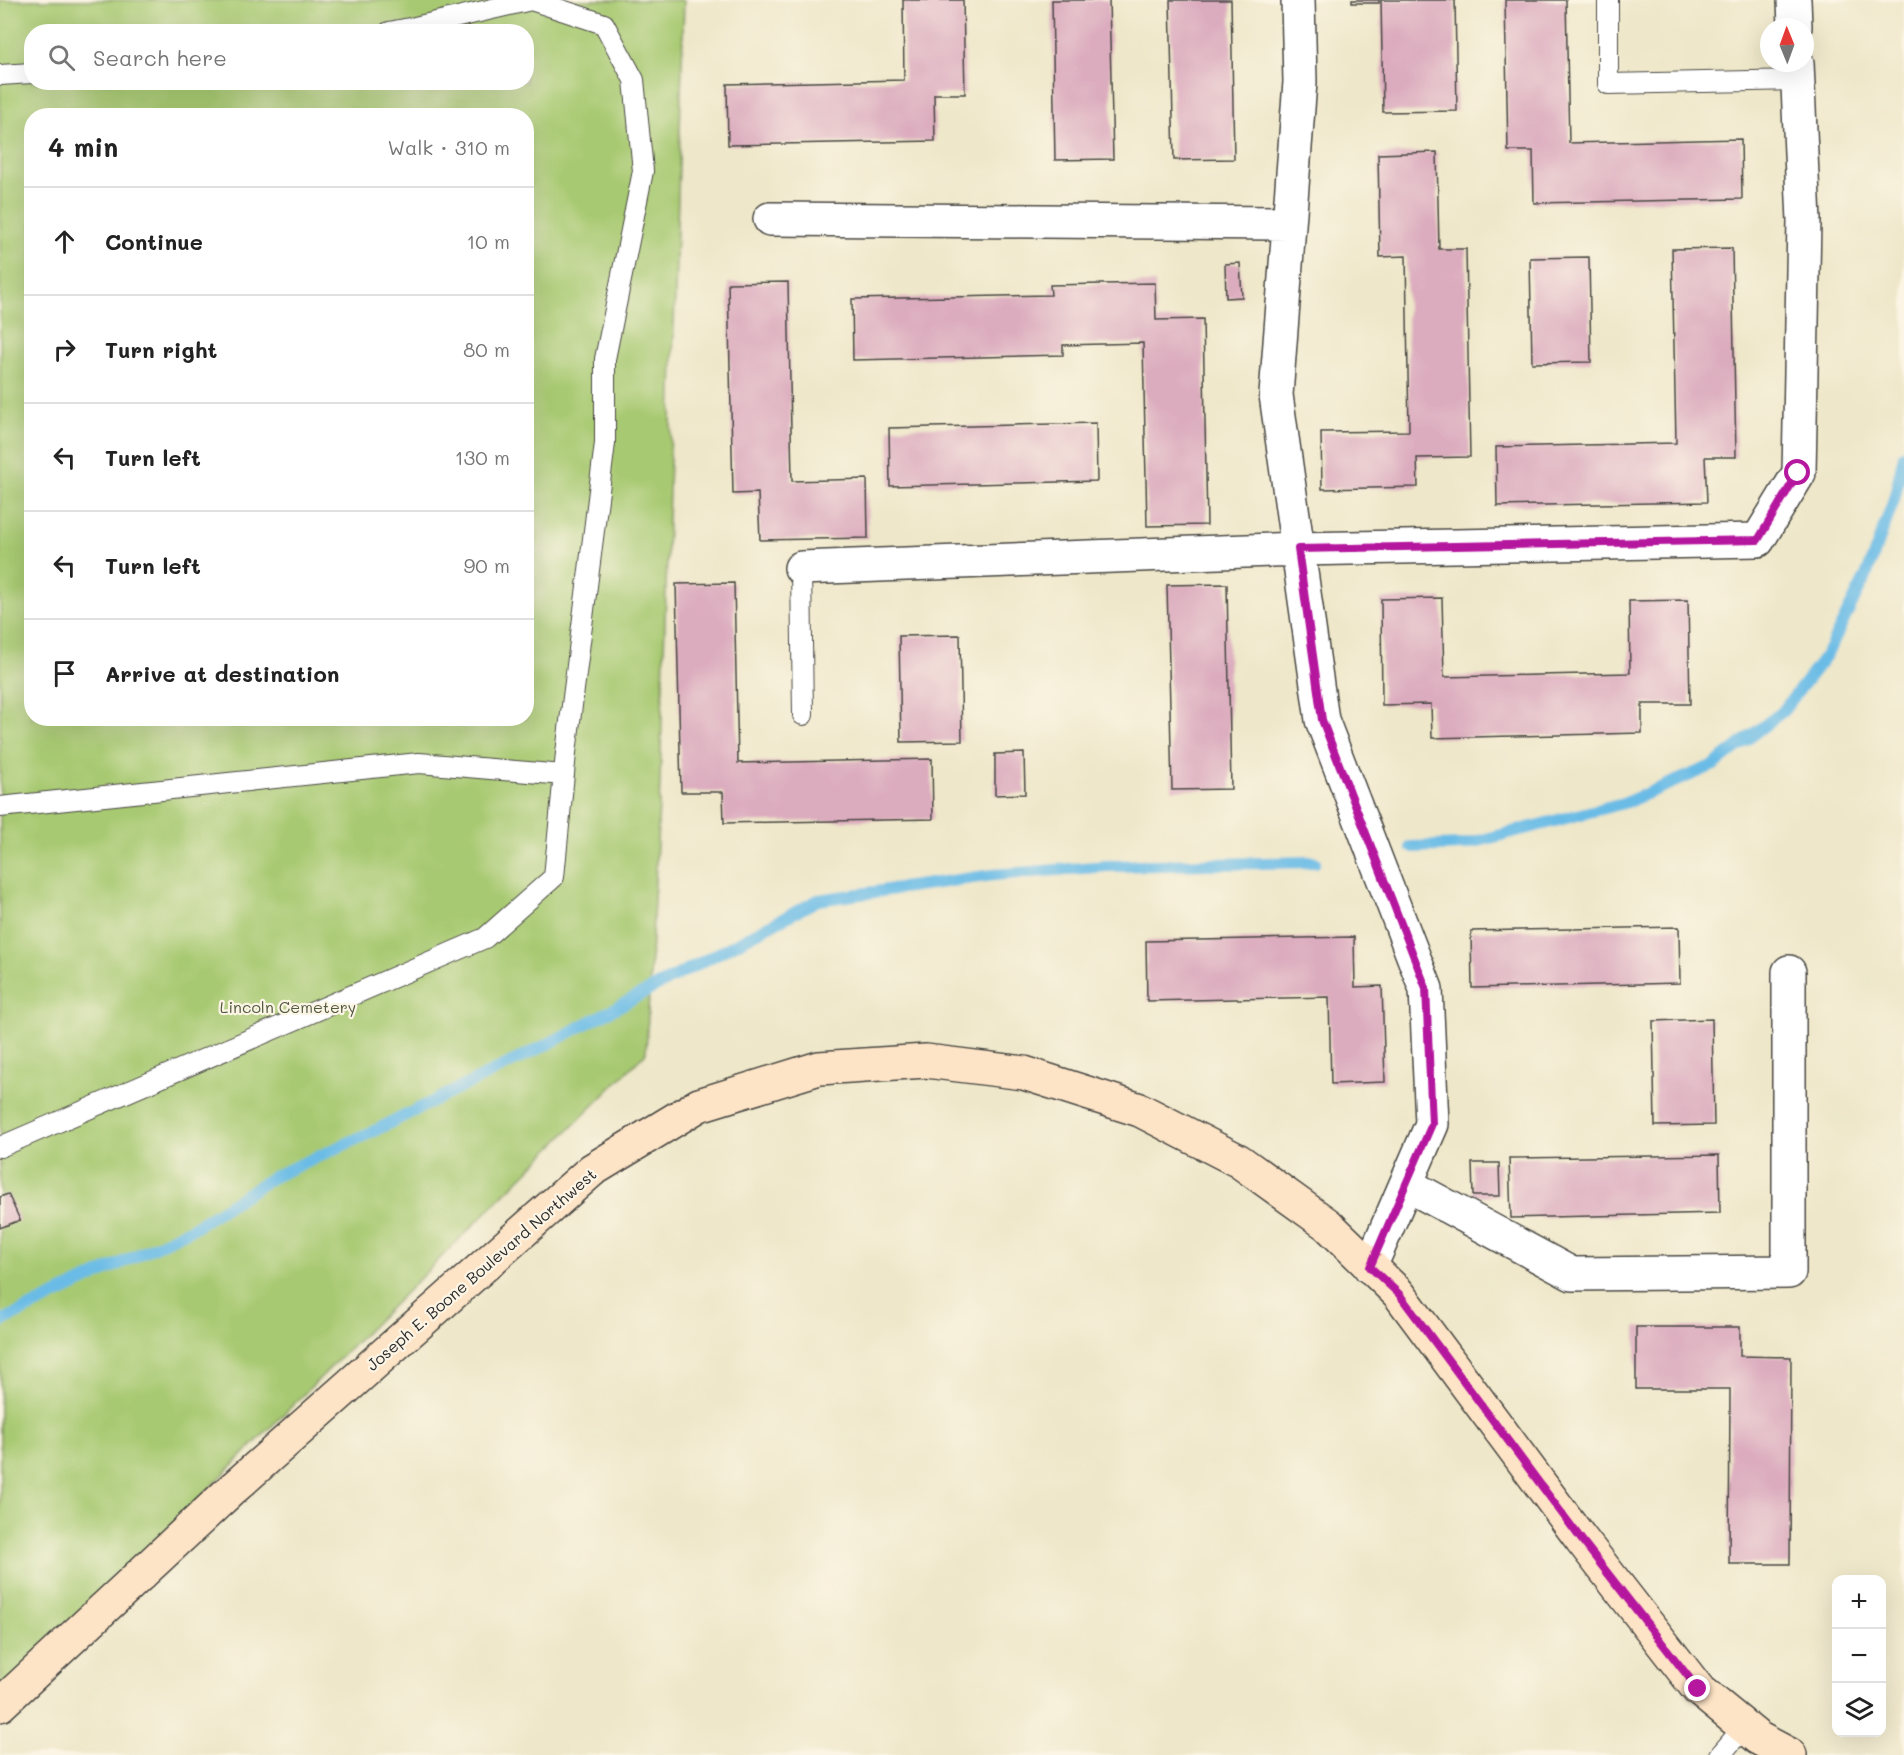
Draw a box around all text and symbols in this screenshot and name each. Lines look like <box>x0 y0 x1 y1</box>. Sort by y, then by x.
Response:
north arrow <box>1760 18 1814 72</box>
search box <box>24 24 534 90</box>
icon: search <box>45 41 78 74</box>
text: Search here <box>93 43 227 72</box>
text: 4 min <box>48 130 118 164</box>
text: Walk · 310 m <box>387 134 510 160</box>
icon: ahead <box>48 225 81 258</box>
text: Continue <box>105 227 203 256</box>
text: 10 m <box>466 228 510 254</box>
icon: right <box>48 333 81 366</box>
text: Turn right <box>105 335 217 364</box>
text: 80 m <box>463 336 510 362</box>
icon: left <box>48 441 81 474</box>
text: Turn left <box>105 443 201 472</box>
text: 130 m <box>455 444 510 470</box>
route start <box>1784 459 1810 485</box>
icon: left <box>48 549 81 582</box>
text: Turn left <box>105 551 201 580</box>
text: 90 m <box>464 552 510 578</box>
icon: arrive <box>48 657 81 690</box>
text: Arrive at destination <box>105 659 340 688</box>
park label: Lincoln Cemetery <box>220 996 356 1017</box>
street label: Joseph E. Boone Boulevard Northwest <box>362 1163 600 1375</box>
map controls <box>1832 1575 1886 1737</box>
button: + <box>1832 1575 1886 1629</box>
button: − <box>1832 1629 1886 1683</box>
route end <box>1684 1675 1710 1701</box>
button: layers <box>1832 1683 1886 1737</box>

